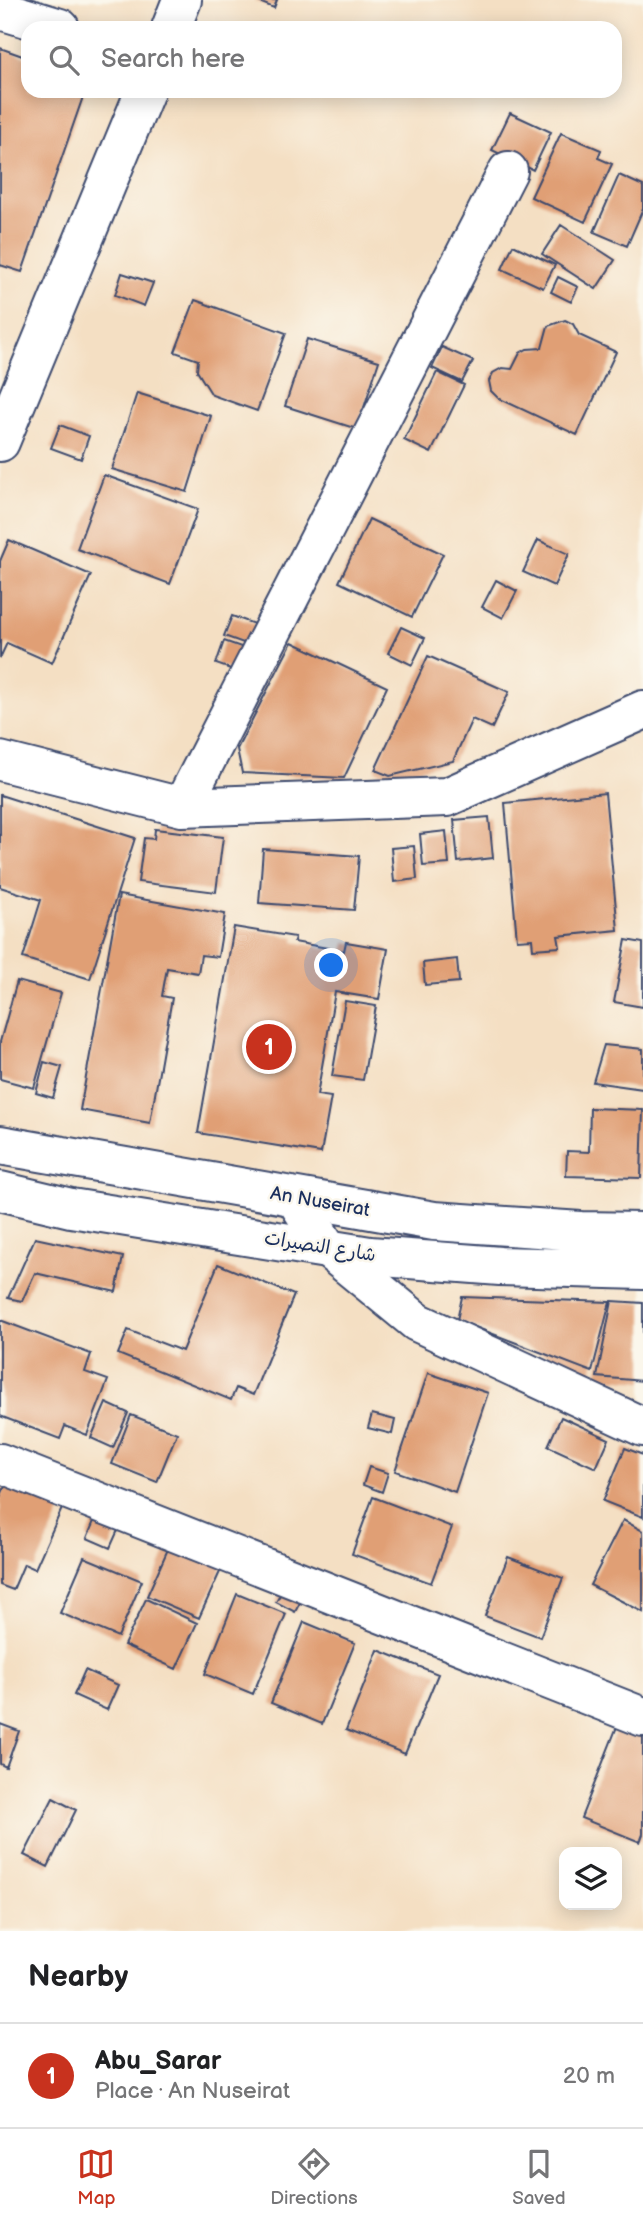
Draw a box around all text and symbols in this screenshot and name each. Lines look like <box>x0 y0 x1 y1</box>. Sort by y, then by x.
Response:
search box <box>21 21 622 98</box>
icon: search <box>45 41 83 79</box>
text: Search here <box>101 44 245 75</box>
your location <box>314 948 348 982</box>
pin: 1 <box>246 1021 292 1073</box>
street label: An Nuseirat <box>269 1182 372 1222</box>
street label: شارع النصيرات <box>262 1227 378 1268</box>
map controls <box>559 1847 622 1910</box>
button: layers <box>559 1847 622 1910</box>
text: Nearby <box>28 1959 128 1995</box>
text: Abu_Sarar <box>95 2046 221 2077</box>
text: 1 <box>46 2062 56 2090</box>
text: 20 m <box>563 2062 615 2090</box>
text: Place · An Nuseirat <box>95 2077 290 2105</box>
tab: Map <box>77 2145 116 2210</box>
tab: Directions <box>270 2145 358 2210</box>
tab: Saved <box>512 2145 566 2210</box>

